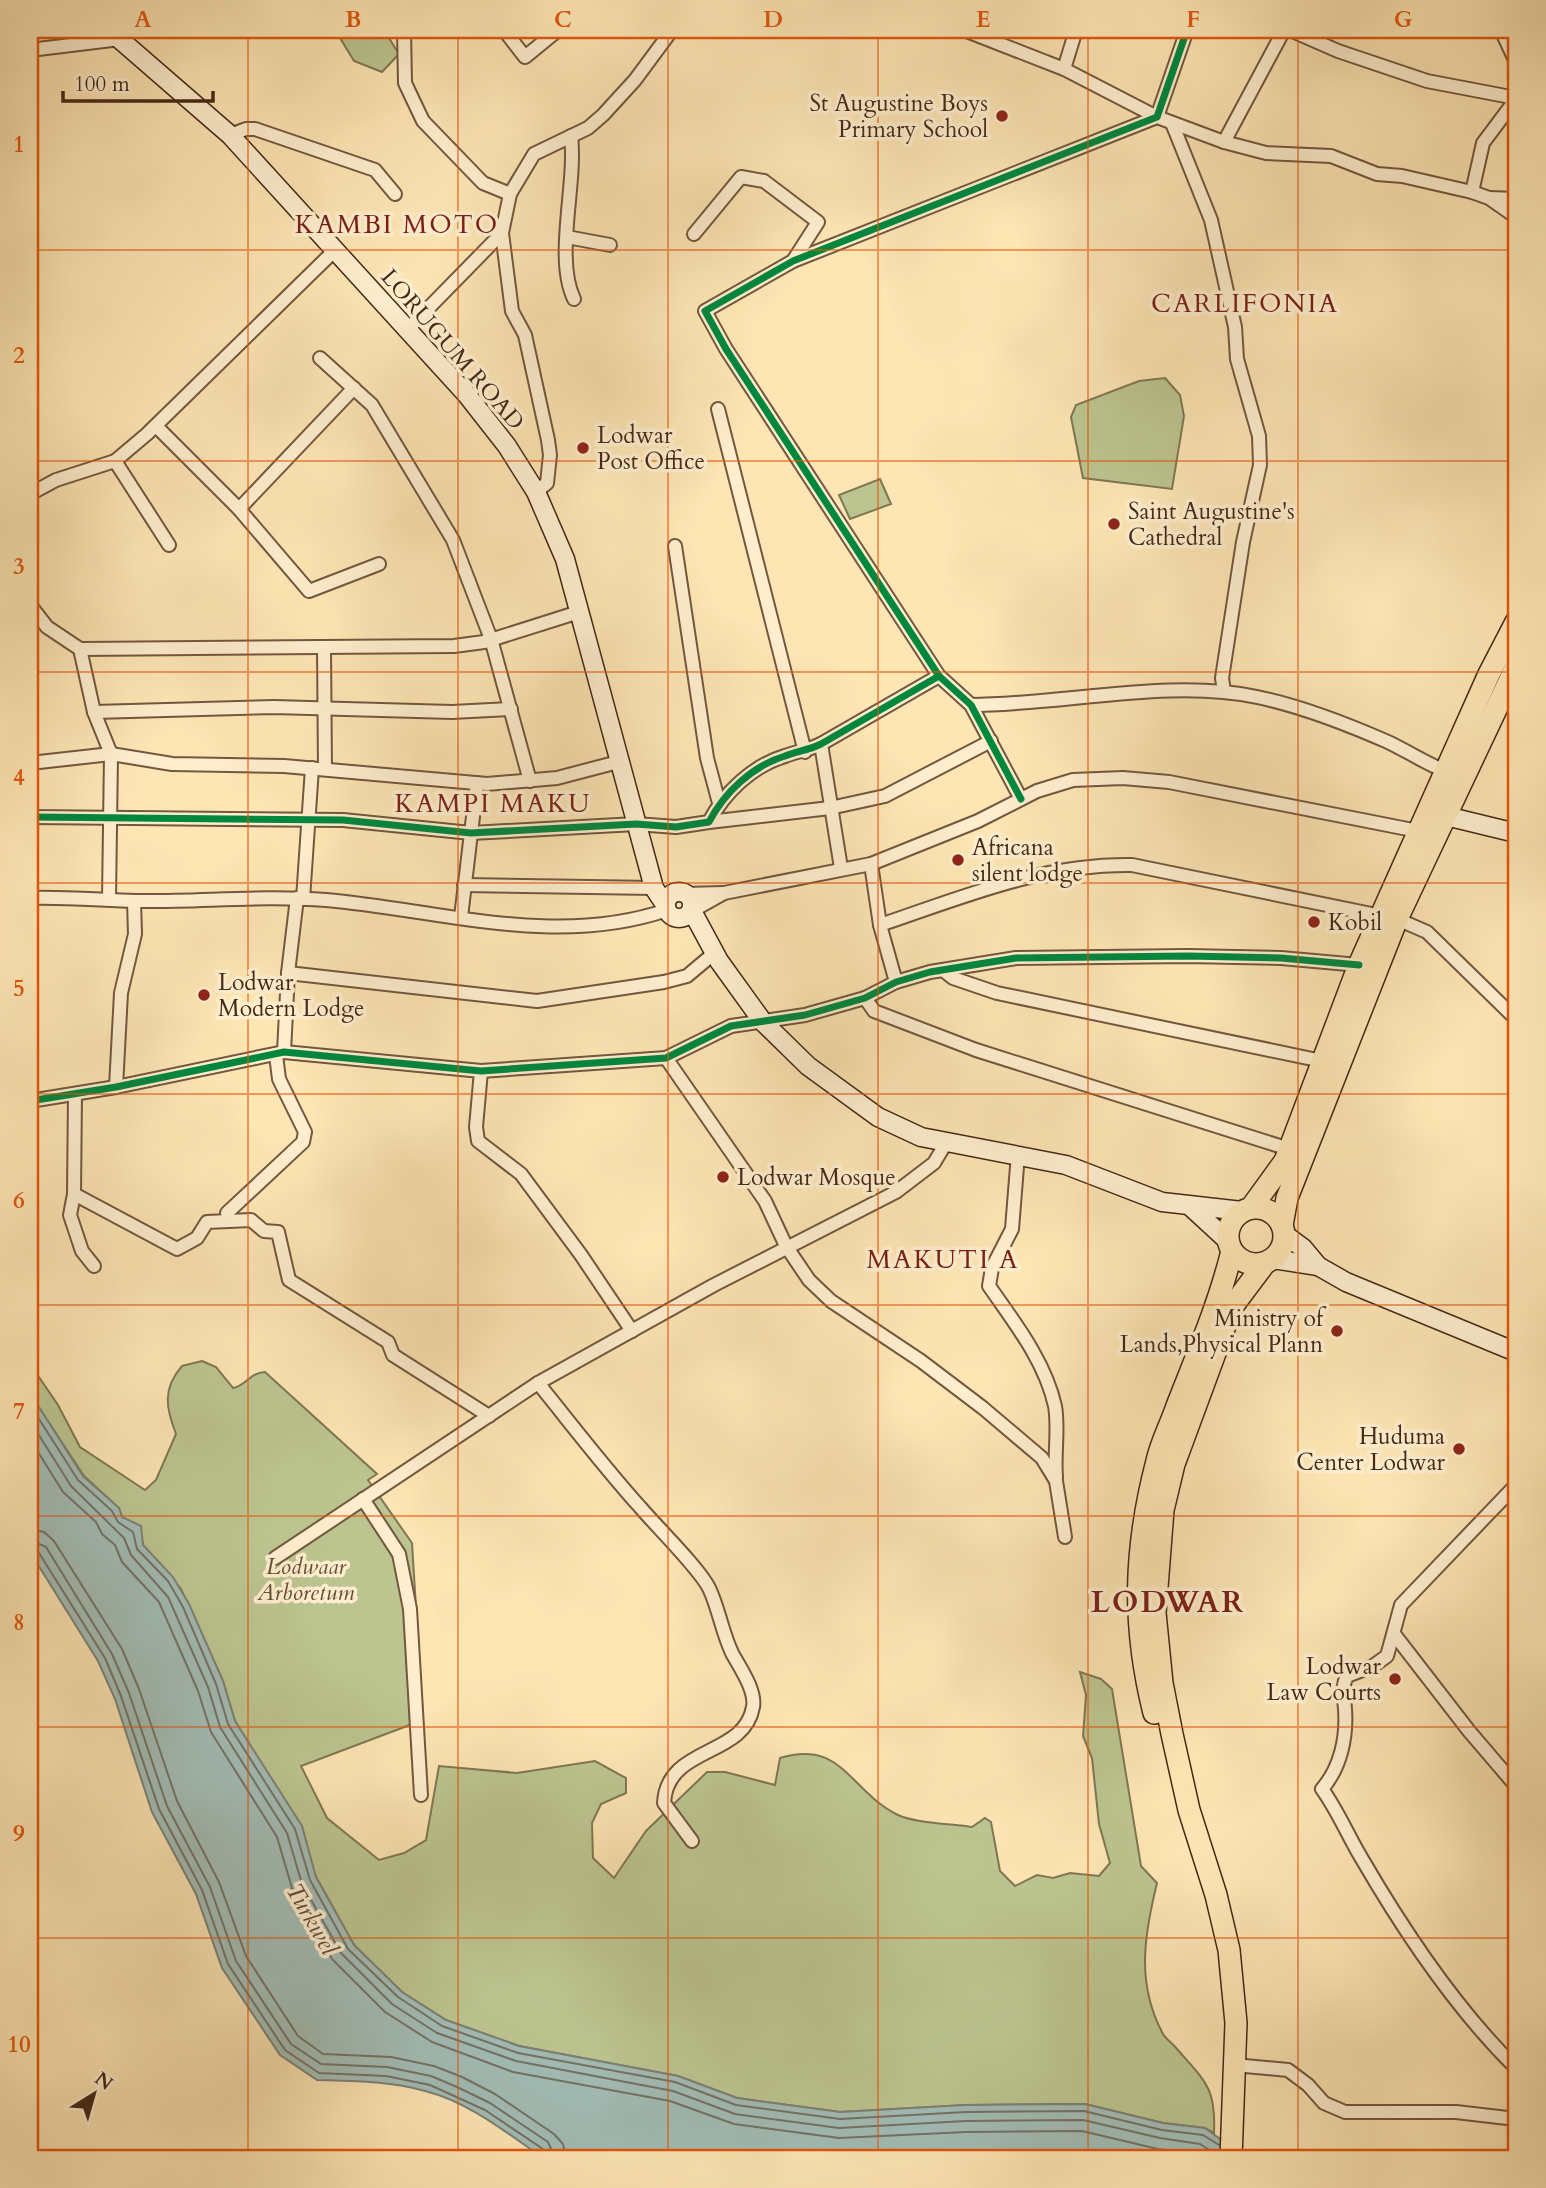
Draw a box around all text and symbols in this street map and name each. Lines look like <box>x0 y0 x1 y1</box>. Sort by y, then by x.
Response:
text: A <box>134 4 152 35</box>
text: B <box>345 4 361 35</box>
text: C <box>554 4 572 35</box>
text: D <box>763 4 783 35</box>
text: E <box>976 4 990 35</box>
text: F <box>1186 4 1200 35</box>
text: G <box>1394 4 1413 35</box>
scale bar <box>63 60 214 104</box>
text: 100 m <box>74 70 130 99</box>
place label: St Augustine Boys Primary School <box>810 88 988 145</box>
marker: St Augustine Boys Primary School <box>994 108 1010 124</box>
text: 1 <box>13 129 25 160</box>
district label: KAMBI MOTO <box>295 207 499 242</box>
street label: LORUGUM ROAD <box>374 262 531 437</box>
district label: CARLIFONIA <box>1151 286 1339 321</box>
text: 2 <box>13 340 25 371</box>
place label: Lodwar Post Office <box>597 420 705 477</box>
marker: Lodwar Post Office <box>575 440 591 456</box>
place label: Saint Augustine's Cathedral <box>1128 496 1295 553</box>
marker: Saint Augustine's Cathedral <box>1106 516 1122 532</box>
text: 3 <box>13 551 25 582</box>
text: 4 <box>13 762 25 793</box>
district label: KAMPI MAKU <box>394 786 592 821</box>
place label: Africana silent lodge <box>972 832 1083 889</box>
marker: Africana silent lodge <box>950 852 966 868</box>
place label: Kobil <box>1328 907 1382 938</box>
marker: Kobil <box>1306 914 1322 930</box>
place label: Lodwar Modern Lodge <box>218 967 364 1024</box>
text: 5 <box>13 973 25 1004</box>
marker: Lodwar Modern Lodge <box>196 987 212 1003</box>
place label: Lodwar Mosque <box>737 1162 896 1193</box>
marker: Lodwar Mosque <box>715 1169 731 1185</box>
text: 6 <box>13 1185 25 1216</box>
district label: MAKUTI A <box>867 1242 1019 1277</box>
place label: Ministry of Lands,Physical Plann <box>1120 1303 1327 1360</box>
marker: Ministry of Lands,Physical Plann <box>1329 1323 1345 1339</box>
text: 7 <box>13 1396 25 1427</box>
place label: Huduma Center Lodwar <box>1296 1421 1446 1478</box>
marker: Huduma Center Lodwar <box>1451 1441 1467 1457</box>
park label: Lodwaar Arboretum <box>256 1551 355 1608</box>
district label: LODWAR <box>1091 1582 1245 1623</box>
text: 8 <box>13 1607 25 1638</box>
place label: Lodwar Law Courts <box>1267 1651 1382 1708</box>
marker: Lodwar Law Courts <box>1387 1671 1403 1687</box>
text: 9 <box>13 1818 25 1849</box>
water label: Turkwel <box>278 1877 346 1963</box>
text: 10 <box>7 2029 31 2060</box>
north arrow <box>60 2058 130 2128</box>
text: N <box>89 2066 118 2097</box>

